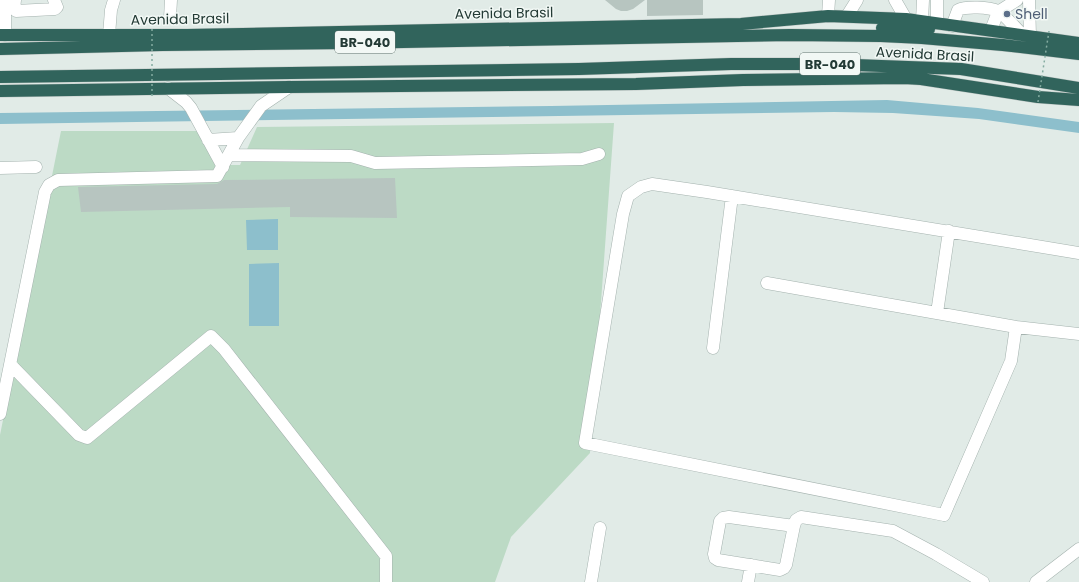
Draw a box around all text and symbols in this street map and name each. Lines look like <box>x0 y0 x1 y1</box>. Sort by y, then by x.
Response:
street label: Avenida Brasil <box>455 2 553 24</box>
place label: Shell <box>1015 4 1048 24</box>
street label: Avenida Brasil <box>131 8 229 30</box>
marker: Shell <box>1002 9 1012 19</box>
road number: BR-040 <box>335 31 395 53</box>
street label: Avenida Brasil <box>875 41 975 67</box>
road number: BR-040 <box>800 53 860 75</box>

